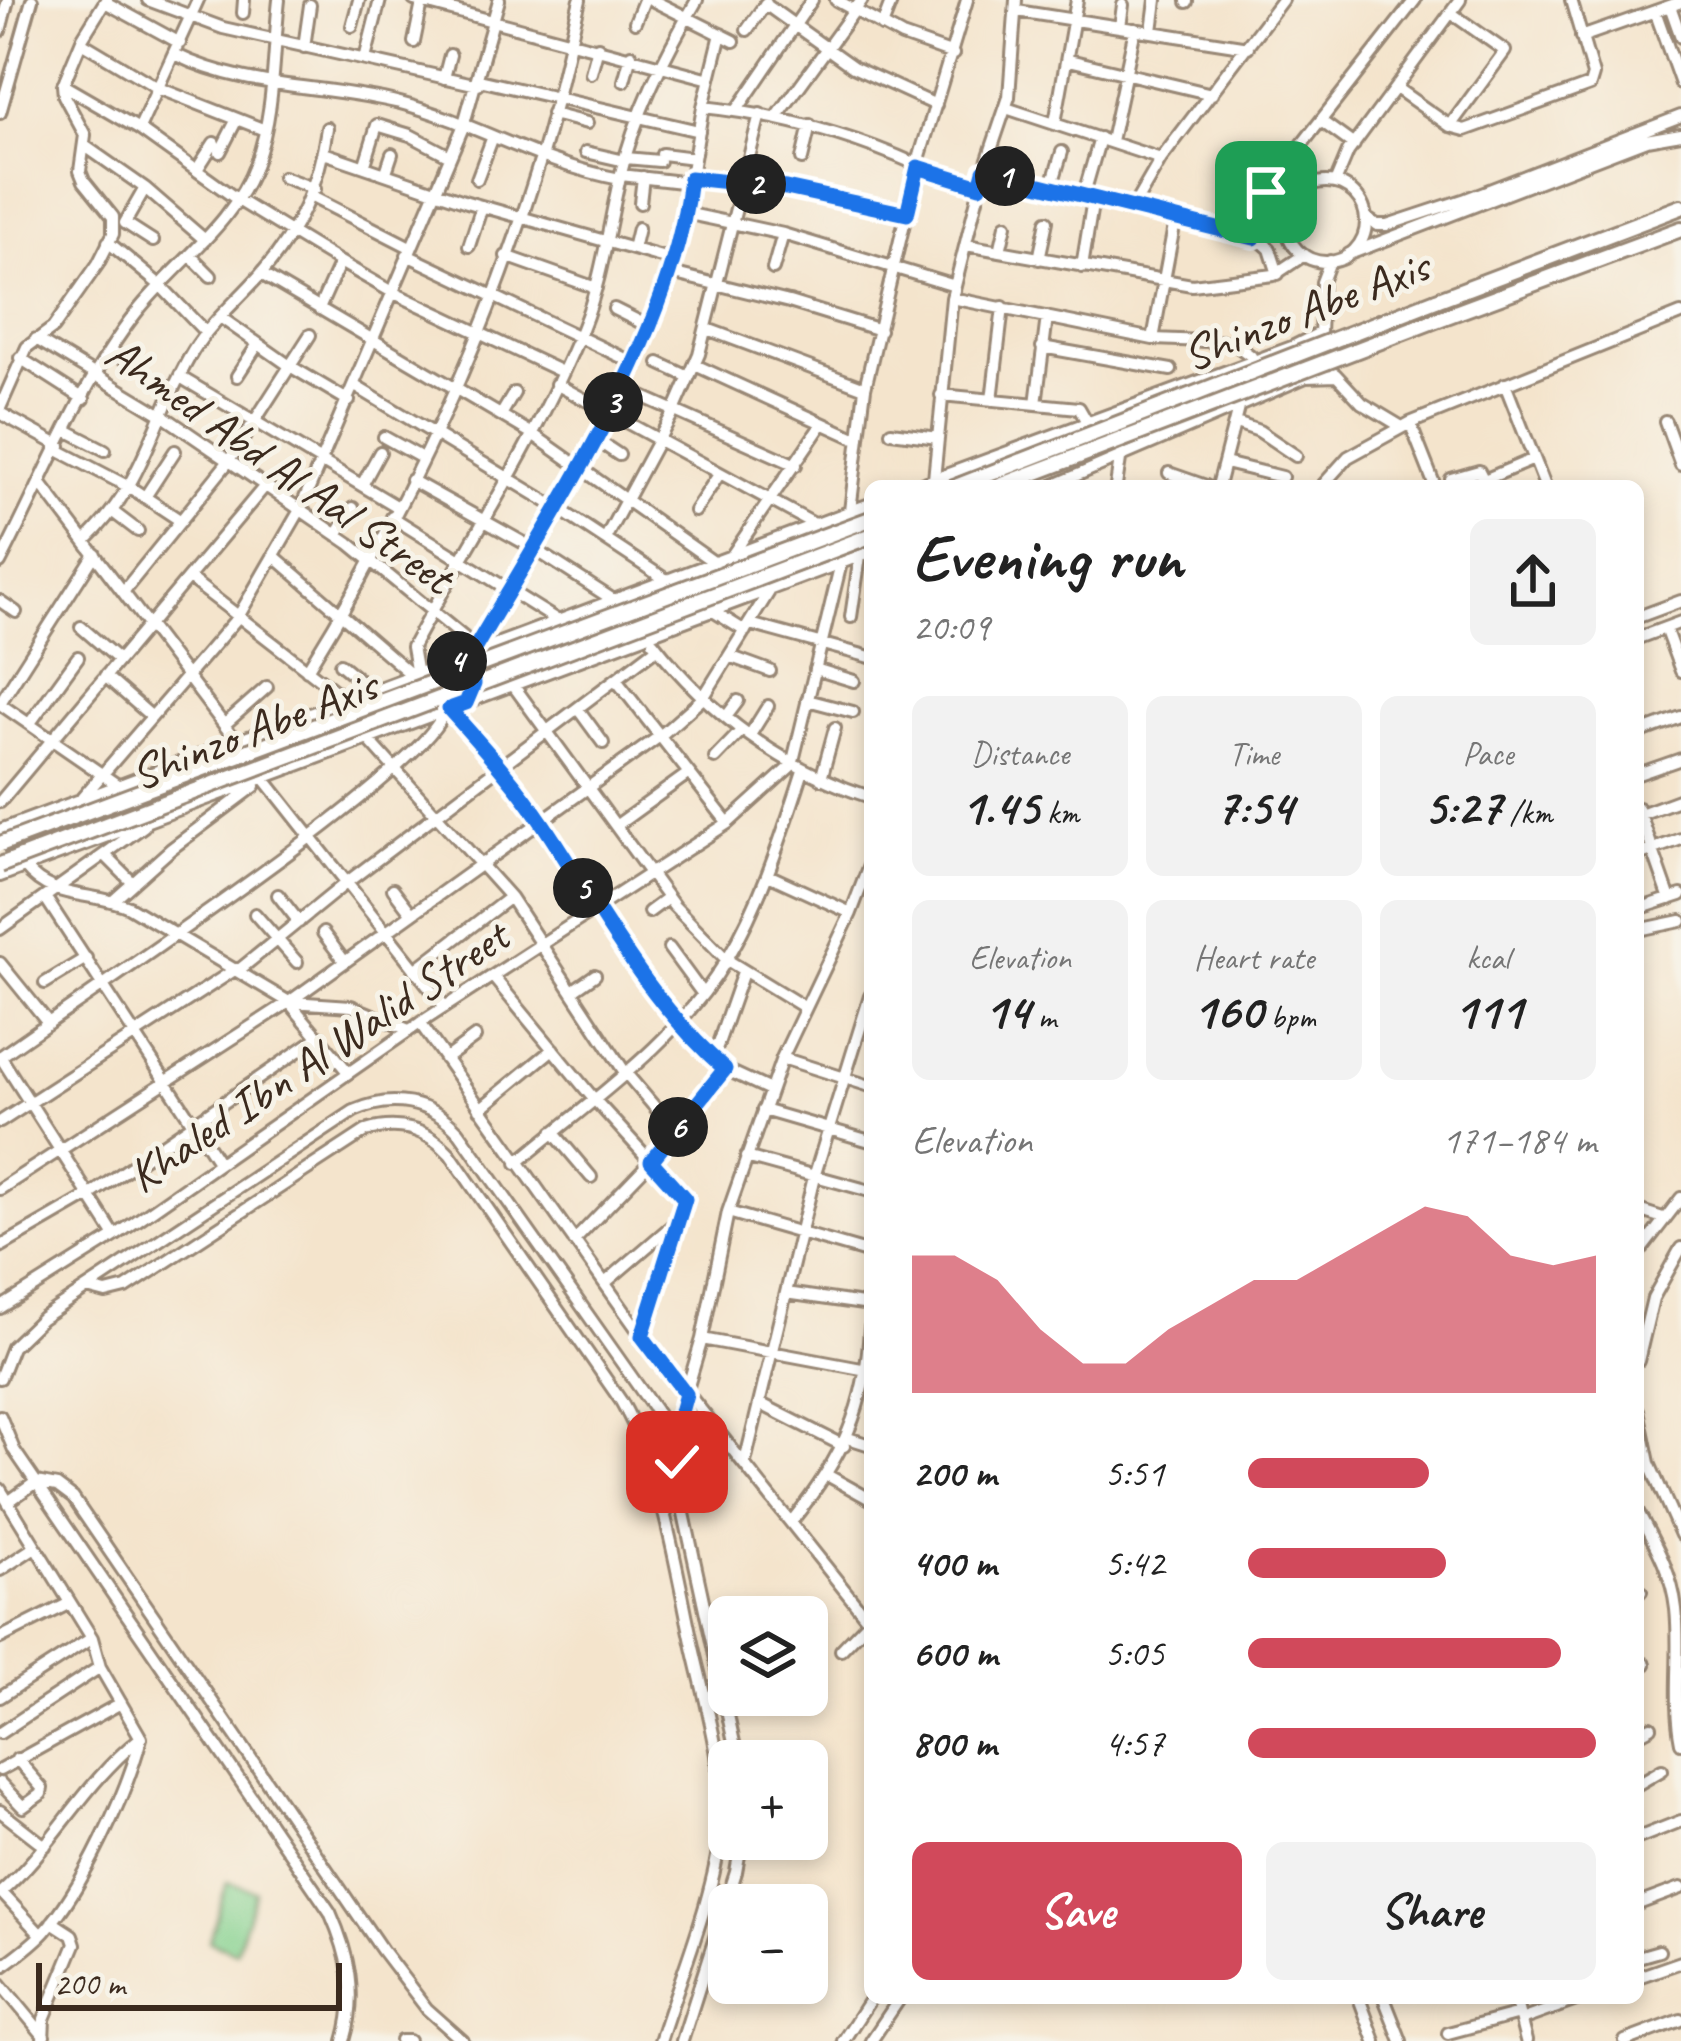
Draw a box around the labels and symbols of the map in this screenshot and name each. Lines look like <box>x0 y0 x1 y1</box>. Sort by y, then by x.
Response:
pin <box>1215 141 1317 243</box>
pin: 1 <box>975 146 1035 206</box>
pin: 2 <box>726 154 786 214</box>
street label: Shinzo Abe Axis <box>1174 234 1440 384</box>
street label: Ahmed Abd Al Aal Street <box>94 323 468 609</box>
pin: 3 <box>583 372 643 432</box>
pin: 4 <box>427 631 487 691</box>
street label: Shinzo Abe Axis <box>122 653 388 803</box>
pin: 5 <box>553 858 613 918</box>
street label: Khaled Ibn Al Walid Street <box>116 904 523 1205</box>
pin: 6 <box>648 1097 708 1157</box>
pin <box>626 1411 728 1513</box>
scale bar <box>36 1957 342 2010</box>

